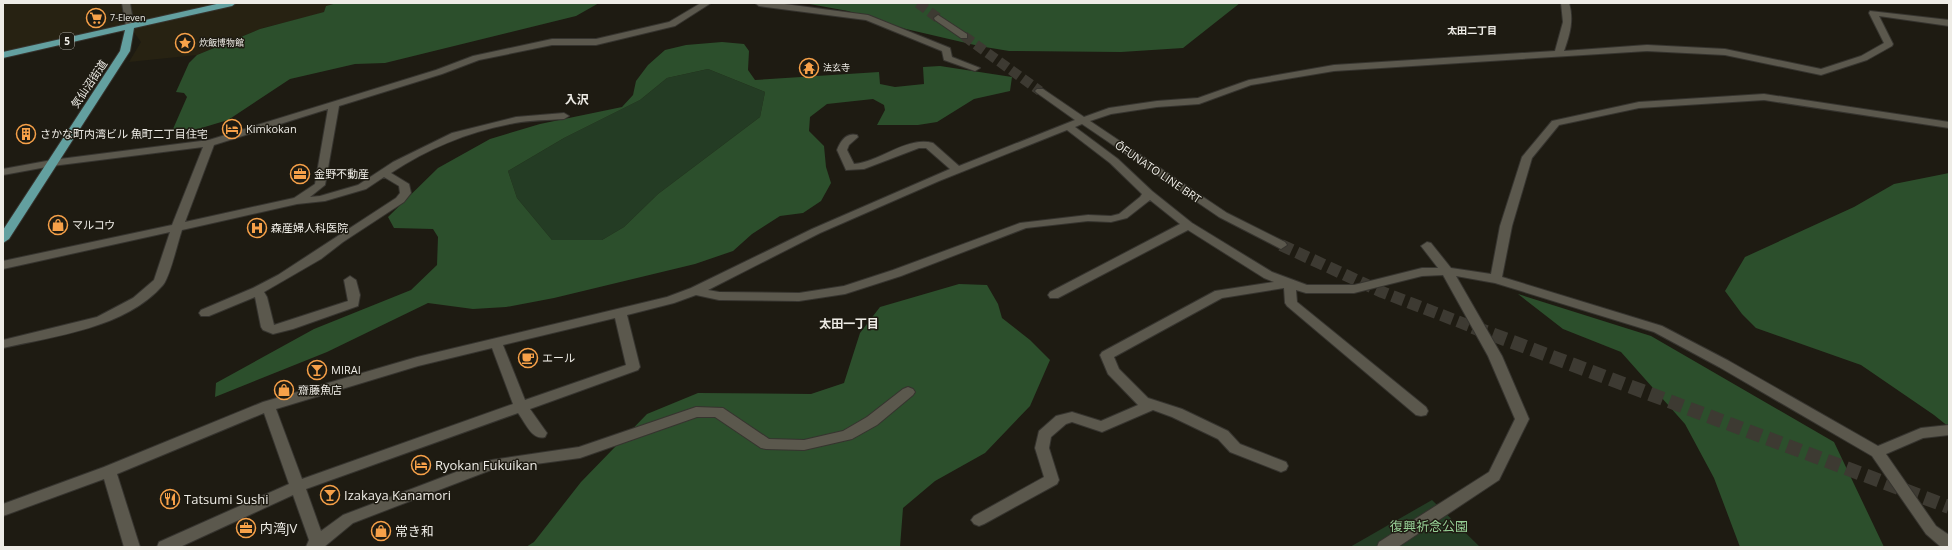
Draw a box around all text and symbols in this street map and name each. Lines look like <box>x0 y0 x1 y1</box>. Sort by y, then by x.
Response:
supermarket icon: 7-Eleven <box>85 7 107 29</box>
place label: 7-Eleven <box>110 11 145 24</box>
district label: 太田二丁目 <box>1447 23 1497 37</box>
place icon: 炊飯博物館 <box>174 32 196 54</box>
road number: 5 <box>60 33 74 49</box>
place label: 炊飯博物館 <box>199 36 244 49</box>
street label: 気仙沼街道 <box>67 57 110 111</box>
temple icon: 法玄寺 <box>798 57 820 79</box>
place label: 法玄寺 <box>823 61 850 74</box>
district label: 入沢 <box>565 91 589 108</box>
hotel icon: Kimkokan <box>221 118 243 140</box>
place label: Kimkokan <box>246 121 297 136</box>
building icon: さかな町内湾ビル 魚町二丁目住宅 <box>15 123 37 145</box>
place label: さかな町内湾ビル 魚町二丁目住宅 <box>40 126 208 141</box>
street label: ŌFUNATO LINE BRT <box>1112 137 1204 206</box>
office icon: 金野不動産 <box>289 163 311 185</box>
place label: 金野不動産 <box>314 166 369 181</box>
shop icon: マルコウ <box>47 214 69 236</box>
place label: マルコウ <box>72 217 115 232</box>
hospital icon: 森産婦人科医院 <box>246 217 268 239</box>
place label: 森産婦人科医院 <box>271 220 348 235</box>
district label: 太田一丁目 <box>819 315 879 332</box>
cafe icon: エール <box>517 347 539 369</box>
place label: エール <box>542 350 575 365</box>
bar icon: MIRAI <box>306 359 328 381</box>
place label: MIRAI <box>331 362 361 377</box>
shop icon: 齋藤魚店 <box>273 379 295 401</box>
place label: 齋藤魚店 <box>298 382 342 397</box>
hotel icon: Ryokan Fukuikan <box>410 454 432 476</box>
place label: Ryokan Fukuikan <box>435 456 538 474</box>
bar icon: Izakaya Kanamori <box>319 484 341 506</box>
place label: Izakaya Kanamori <box>344 486 451 504</box>
restaurant icon: Tatsumi Sushi <box>159 488 181 510</box>
place label: Tatsumi Sushi <box>184 490 268 508</box>
office icon: 内湾JV <box>235 517 257 539</box>
park label: 復興祈念公園 <box>1390 517 1468 535</box>
place label: 内湾JV <box>260 519 297 537</box>
shop icon: 常き和 <box>370 520 392 542</box>
place label: 常き和 <box>395 522 434 540</box>

